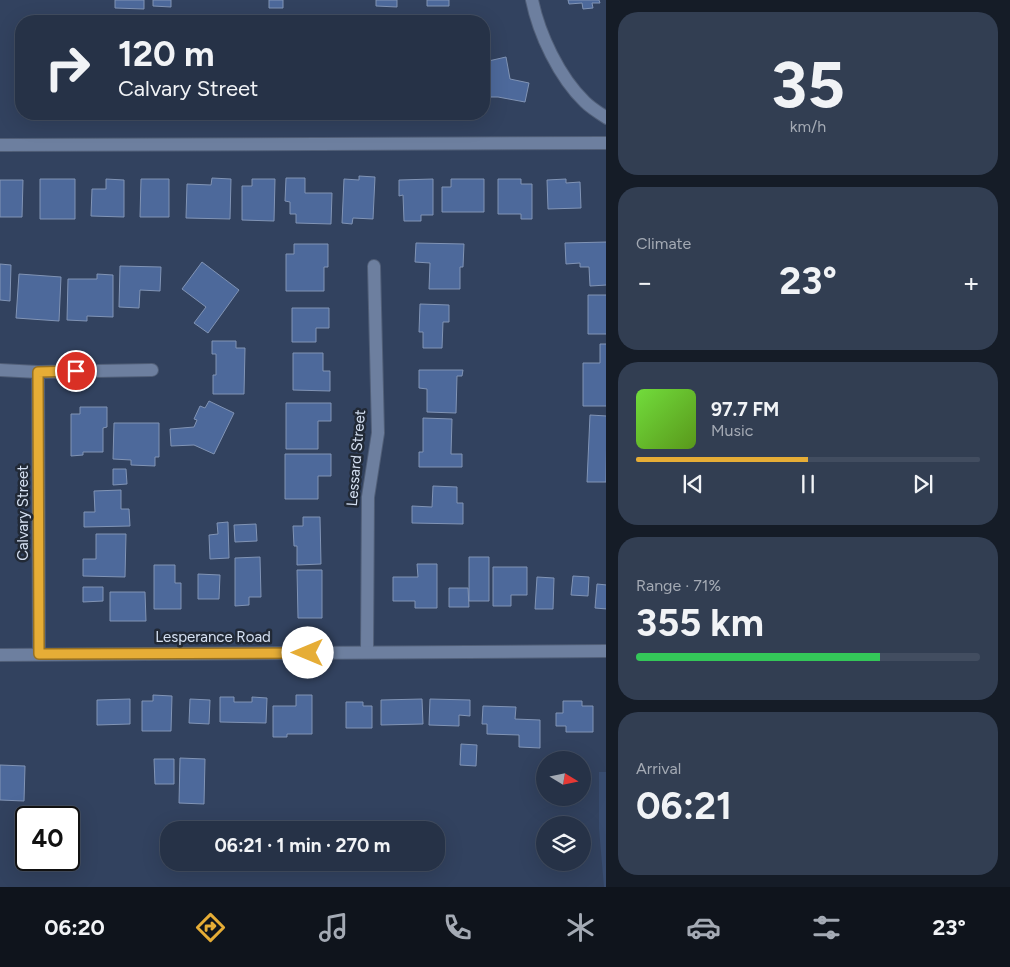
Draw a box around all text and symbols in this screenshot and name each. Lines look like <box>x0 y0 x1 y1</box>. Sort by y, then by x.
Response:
text: 120 m <box>118 33 215 75</box>
icon: right <box>35 35 100 100</box>
text: 35 <box>771 45 845 123</box>
text: Calvary Street <box>118 75 258 102</box>
text: km/h <box>790 117 826 136</box>
text: Climate <box>636 234 691 253</box>
text: 23° <box>779 258 837 304</box>
text: − <box>636 265 653 299</box>
text: + <box>963 265 980 299</box>
pin <box>55 350 97 392</box>
icon: arrive <box>62 357 90 385</box>
text: 97.7 FM <box>711 398 779 421</box>
street label: Lessard Street <box>343 408 369 507</box>
text: Music <box>711 421 753 440</box>
street label: Calvary Street <box>14 465 32 561</box>
icon: previous <box>679 470 707 498</box>
icon: pause <box>794 470 822 498</box>
icon: next <box>909 470 937 498</box>
text: Range · 71% <box>636 576 721 595</box>
text: 355 km <box>636 600 764 646</box>
position arrow <box>281 626 333 678</box>
street label: Lesperance Road <box>155 628 271 646</box>
north arrow <box>536 751 591 806</box>
map controls <box>536 751 591 871</box>
text: Arrival <box>636 759 681 778</box>
text: 06:21 <box>636 783 732 829</box>
speed limit sign: 40 <box>15 806 80 871</box>
button: layers <box>536 816 591 871</box>
text: 06:21 · 1 min · 270 m <box>215 834 390 857</box>
icon: directions <box>193 910 228 945</box>
icon: music <box>316 910 351 945</box>
icon: phone <box>440 910 475 945</box>
icon: climate <box>563 910 598 945</box>
icon: car <box>686 910 721 945</box>
icon: filters <box>809 910 844 945</box>
text: 06:20 <box>44 914 105 941</box>
text: 23° <box>933 914 966 941</box>

